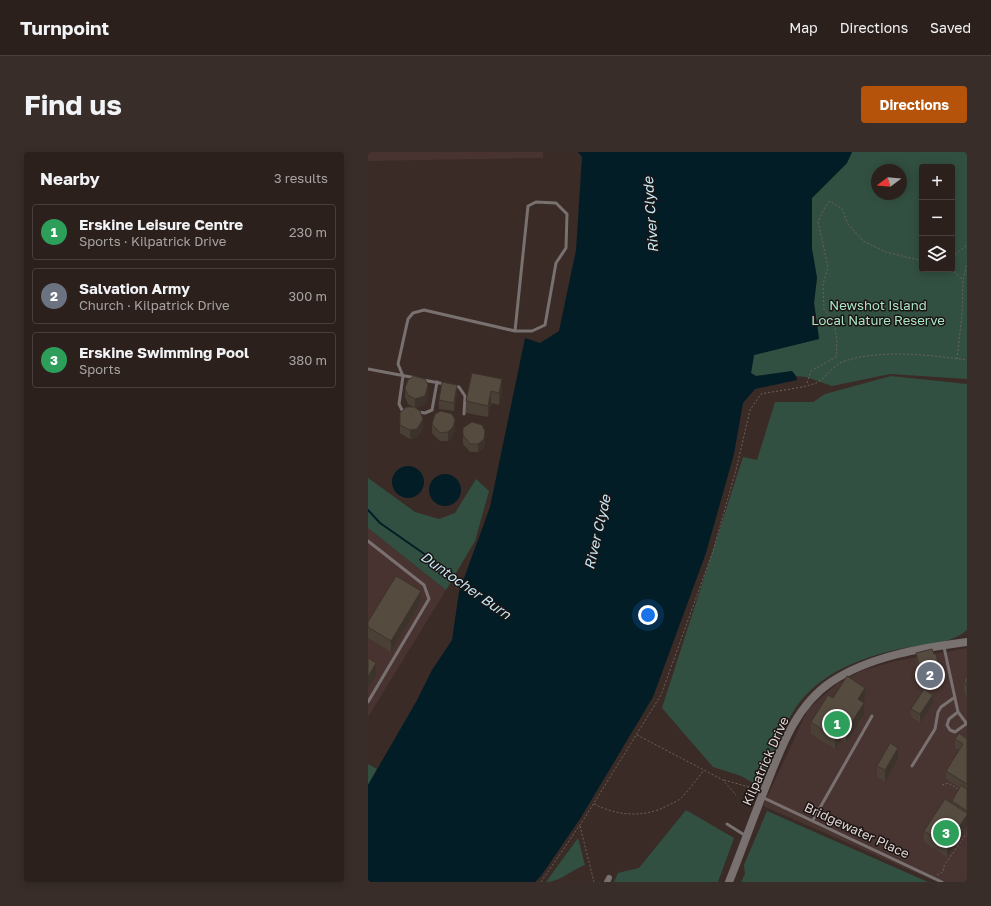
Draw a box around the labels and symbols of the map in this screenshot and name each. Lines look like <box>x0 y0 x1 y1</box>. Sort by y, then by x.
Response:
north arrow <box>871 164 907 200</box>
water label: River Clyde <box>639 176 661 253</box>
park label: Newshot Island Local Nature Reserve <box>811 297 945 328</box>
water label: River Clyde <box>580 492 614 571</box>
water label: Duntocher Burn <box>418 548 515 623</box>
your location <box>638 605 658 625</box>
pin: 2 <box>917 660 943 690</box>
pin: 1 <box>824 709 850 739</box>
street label: Kilpatrick Drive <box>738 714 792 808</box>
street label: Bridgewater Place <box>802 799 912 861</box>
pin: 3 <box>933 818 959 848</box>

